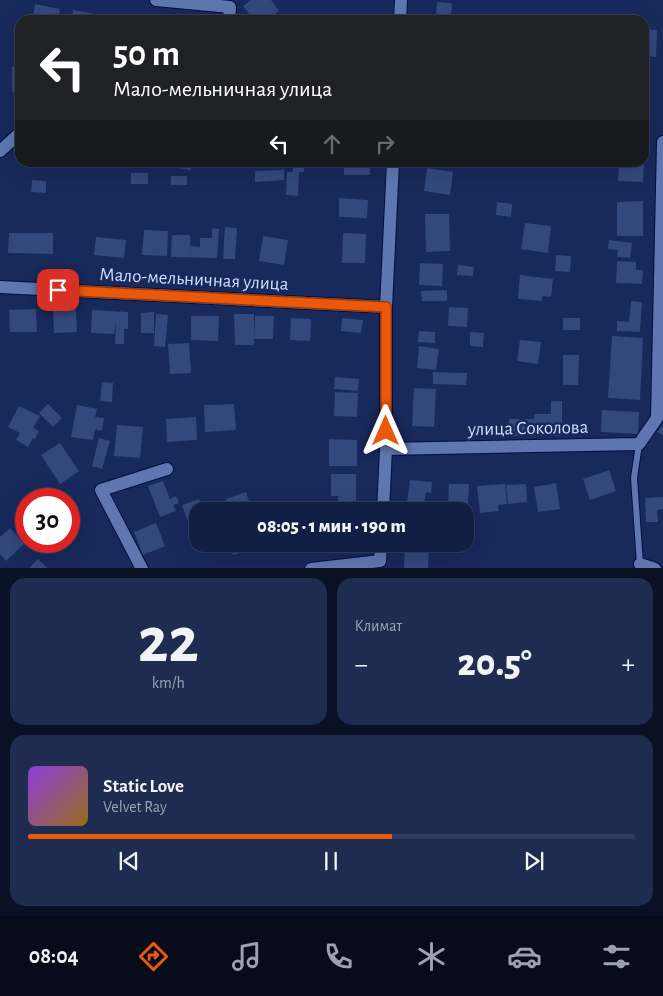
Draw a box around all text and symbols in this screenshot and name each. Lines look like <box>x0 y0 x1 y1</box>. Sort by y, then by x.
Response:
icon: left <box>30 35 95 100</box>
text: 50 m <box>113 37 180 72</box>
text: Мало-мельничная улица <box>113 78 332 100</box>
icon: left <box>265 130 293 158</box>
icon: ahead <box>318 130 346 158</box>
icon: right <box>371 130 399 158</box>
street label: Мало-мельничная улица <box>99 265 289 294</box>
pin <box>37 269 79 311</box>
icon: arrive <box>44 276 72 304</box>
position arrow <box>359 404 411 456</box>
street label: улица Соколова <box>467 418 589 439</box>
speed limit sign: 30 <box>15 488 80 553</box>
text: 08:05 · 1 мин · 190 m <box>257 517 406 536</box>
text: 22 <box>138 609 199 674</box>
text: Климат <box>355 618 402 634</box>
text: 20.5° <box>458 645 532 683</box>
text: − <box>355 651 368 679</box>
text: + <box>622 651 635 679</box>
text: km/h <box>152 675 185 691</box>
text: Static Love <box>103 777 184 796</box>
text: Velvet Ray <box>103 799 167 815</box>
icon: previous <box>115 847 143 875</box>
icon: pause <box>317 847 345 875</box>
icon: next <box>520 847 548 875</box>
icon: directions <box>136 939 171 974</box>
icon: music <box>229 939 264 974</box>
icon: phone <box>321 939 356 974</box>
icon: climate <box>414 939 449 974</box>
icon: car <box>507 939 542 974</box>
icon: filters <box>599 939 634 974</box>
text: 08:04 <box>29 945 79 967</box>

